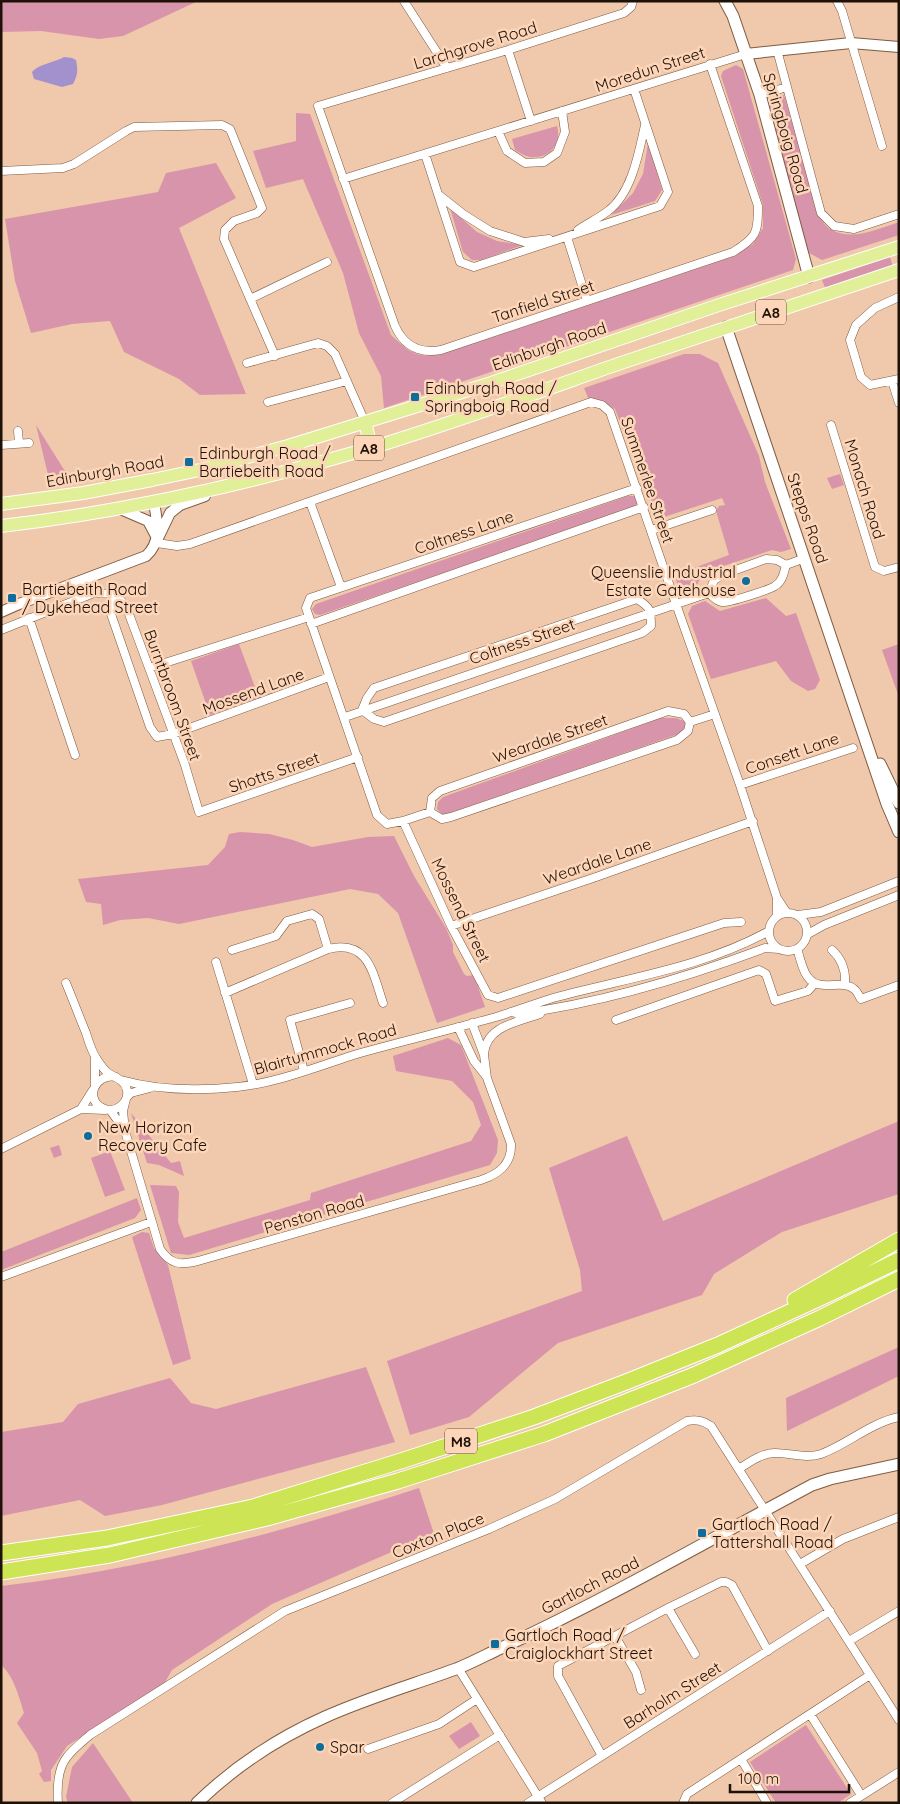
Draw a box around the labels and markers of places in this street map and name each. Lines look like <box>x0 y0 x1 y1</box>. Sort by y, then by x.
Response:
place label: Edinburgh Road / Springboig Road <box>425 378 558 416</box>
marker: Edinburgh Road / Springboig Road <box>409 391 421 403</box>
place label: Edinburgh Road / Bartiebeith Road <box>199 443 332 481</box>
marker: Edinburgh Road / Bartiebeith Road <box>183 456 195 468</box>
place label: Queenslie Industrial Estate Gatehouse <box>591 562 736 600</box>
marker: Queenslie Industrial Estate Gatehouse <box>740 575 752 587</box>
place label: Bartiebeith Road / Dykehead Street <box>22 579 158 617</box>
marker: Bartiebeith Road / Dykehead Street <box>6 592 18 604</box>
place label: New Horizon Recovery Cafe <box>98 1117 207 1155</box>
marker: New Horizon Recovery Cafe <box>82 1130 94 1142</box>
place label: Gartloch Road / Tattershall Road <box>712 1514 833 1552</box>
marker: Gartloch Road / Tattershall Road <box>696 1527 708 1539</box>
place label: Gartloch Road / Craiglockhart Street <box>505 1625 653 1663</box>
marker: Gartloch Road / Craiglockhart Street <box>489 1638 501 1650</box>
place label: Spar <box>330 1737 365 1757</box>
marker: Spar <box>314 1741 326 1753</box>

